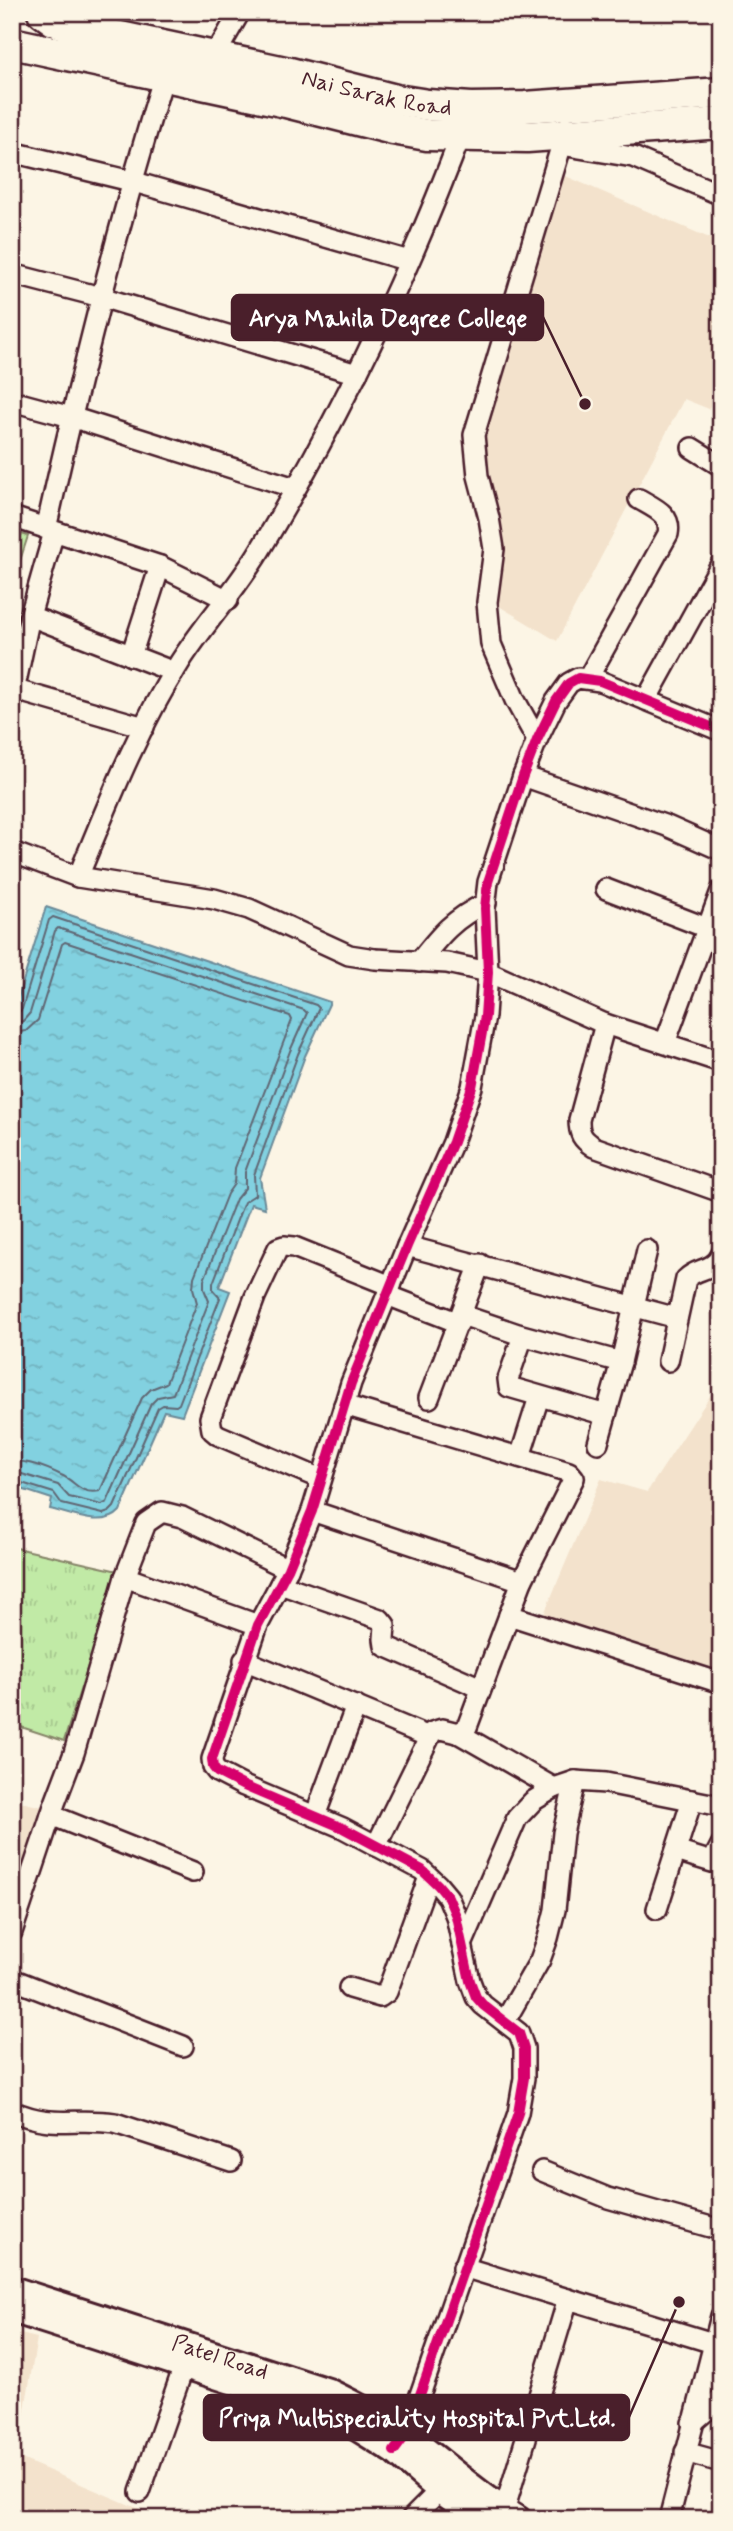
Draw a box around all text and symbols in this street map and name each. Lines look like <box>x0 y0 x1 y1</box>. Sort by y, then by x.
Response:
street label: Nai Sarak Road <box>298 64 453 124</box>
callout: Arya Mahila Degree College <box>232 295 543 340</box>
text: Arya Mahila Degree College <box>249 304 527 336</box>
street label: Patel Road <box>168 2329 272 2388</box>
callout: Priya Multispeciality Hospital Pvt.Ltd. <box>204 2395 629 2440</box>
text: Priya Multispeciality Hospital Pvt.Ltd. <box>218 2404 616 2435</box>

